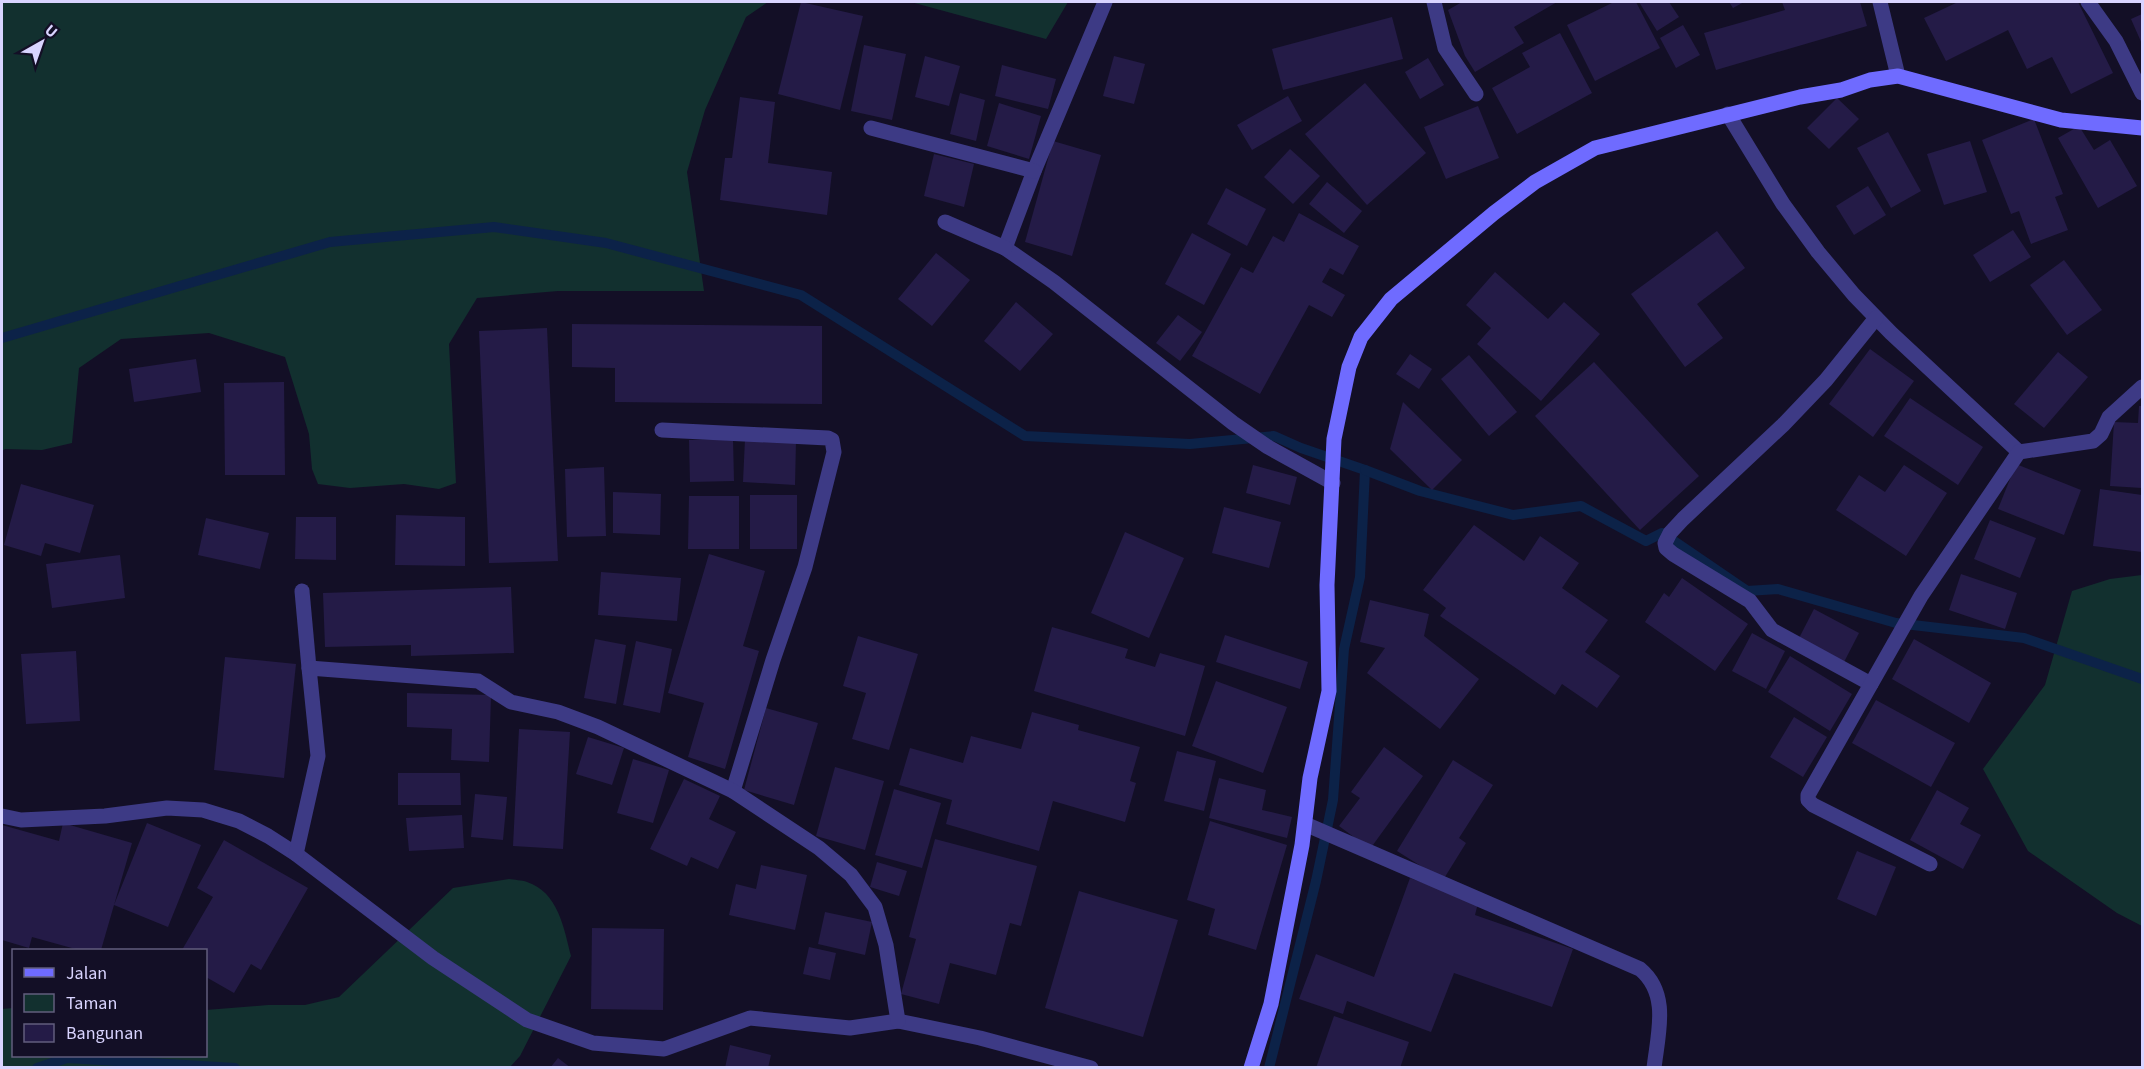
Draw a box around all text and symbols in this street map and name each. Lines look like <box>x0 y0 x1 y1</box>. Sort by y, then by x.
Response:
north arrow <box>12 12 72 72</box>
text: U <box>40 19 62 43</box>
legend <box>12 949 207 1057</box>
text: Jalan <box>66 961 107 986</box>
text: Taman <box>66 991 117 1016</box>
text: Bangunan <box>66 1021 143 1046</box>

